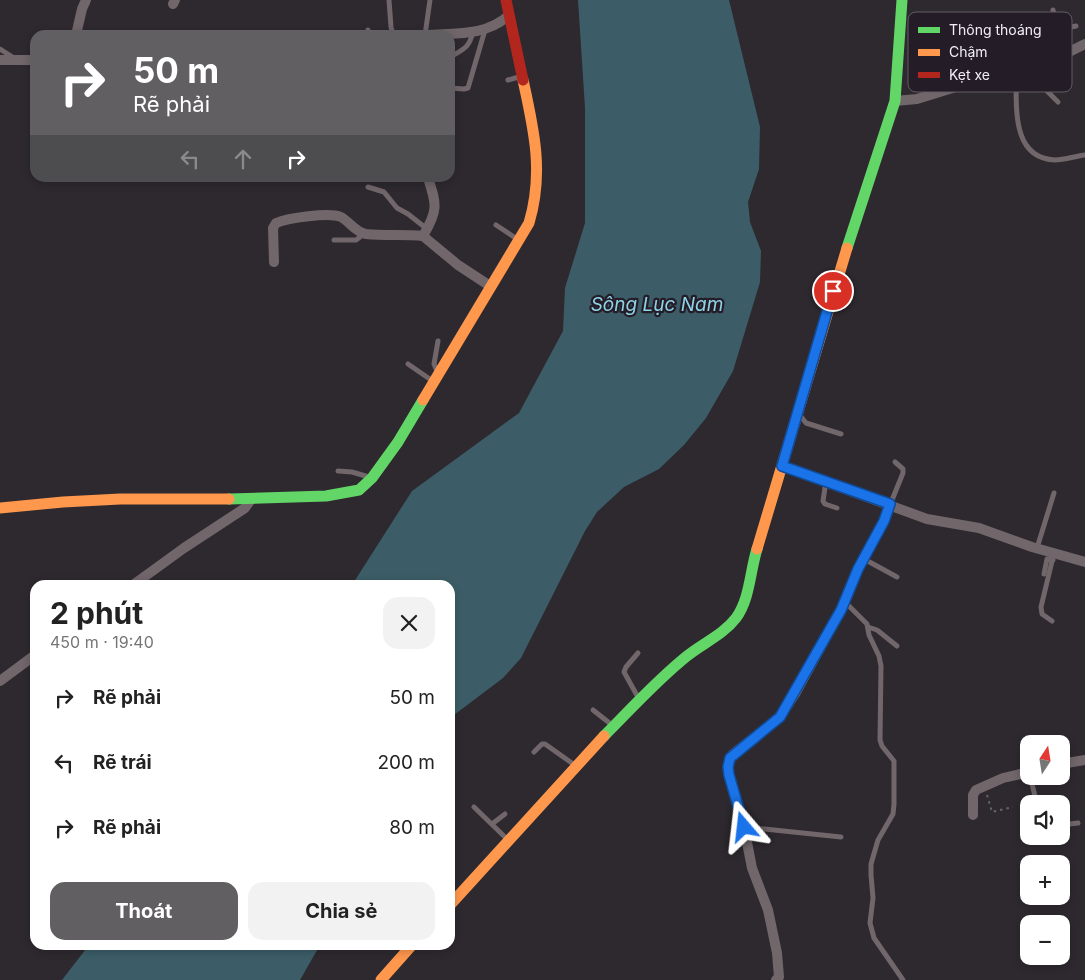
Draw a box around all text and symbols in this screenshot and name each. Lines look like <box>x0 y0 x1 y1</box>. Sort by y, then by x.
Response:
legend <box>908 12 1072 92</box>
text: Thông thoáng <box>949 21 1042 38</box>
text: Chậm <box>949 43 988 60</box>
text: 50 m <box>133 49 219 91</box>
icon: right <box>50 50 115 115</box>
text: Kẹt xe <box>949 66 990 83</box>
text: Rẽ phải <box>133 91 210 117</box>
icon: left <box>176 145 204 173</box>
icon: ahead <box>229 145 257 173</box>
icon: right <box>282 145 310 173</box>
pin <box>812 270 854 312</box>
icon: arrive <box>819 277 847 305</box>
water label: Sông Lục Nam <box>591 293 723 316</box>
text: 2 phút <box>50 595 143 631</box>
button: close <box>383 597 435 649</box>
text: 450 m · 19:40 <box>50 632 154 652</box>
icon: right <box>50 684 78 712</box>
text: Rẽ phải <box>93 686 161 709</box>
text: 50 m <box>389 686 435 709</box>
north arrow <box>1020 735 1070 785</box>
map controls <box>1020 735 1070 965</box>
icon: left <box>50 749 78 777</box>
text: Rẽ trái <box>93 751 152 774</box>
text: 200 m <box>377 751 435 774</box>
button: sound <box>1020 795 1070 845</box>
position arrow <box>717 800 769 852</box>
icon: right <box>50 814 78 842</box>
text: Rẽ phải <box>93 816 161 839</box>
text: 80 m <box>389 816 435 839</box>
button: + <box>1020 855 1070 905</box>
button: Thoát <box>50 882 238 940</box>
button: Chia sẻ <box>248 882 435 940</box>
button: − <box>1020 915 1070 965</box>

